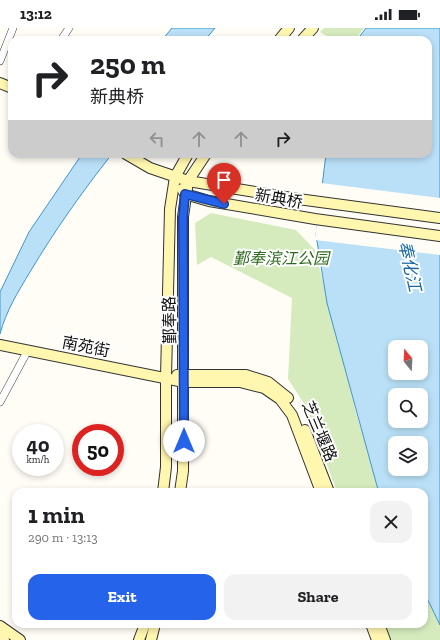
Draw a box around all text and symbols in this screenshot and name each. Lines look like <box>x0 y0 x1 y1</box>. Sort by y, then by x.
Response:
text: 13:12 <box>20 5 52 23</box>
text: 250 m <box>90 48 166 81</box>
icon: right <box>24 52 76 104</box>
text: 新典桥 <box>90 86 144 108</box>
icon: left <box>146 128 168 150</box>
icon: ahead <box>188 128 210 150</box>
icon: ahead <box>230 128 252 150</box>
icon: right <box>272 128 294 150</box>
pin <box>207 163 241 204</box>
icon: arrive <box>213 169 235 191</box>
street label: 新典桥 <box>254 185 304 212</box>
water label: 奉化江 <box>395 239 426 295</box>
park label: 鄞奉滨江公园 <box>233 249 331 268</box>
street label: 鄞奉路 <box>160 296 179 344</box>
street label: 南苑街 <box>61 333 111 360</box>
north arrow <box>388 340 428 380</box>
map controls <box>388 340 428 476</box>
button: search <box>388 388 428 428</box>
street label: 芝兰堰路 <box>298 398 341 464</box>
position arrow <box>163 420 205 462</box>
speed limit sign: 50 <box>72 424 124 476</box>
text: 40 <box>27 433 49 457</box>
button: layers <box>388 436 428 476</box>
text: km/h <box>27 454 49 466</box>
text: 1 min <box>28 500 85 529</box>
button: close <box>370 501 412 543</box>
text: 290 m · 13:13 <box>28 530 98 545</box>
button: Exit <box>28 574 216 620</box>
button: Share <box>224 574 412 620</box>

